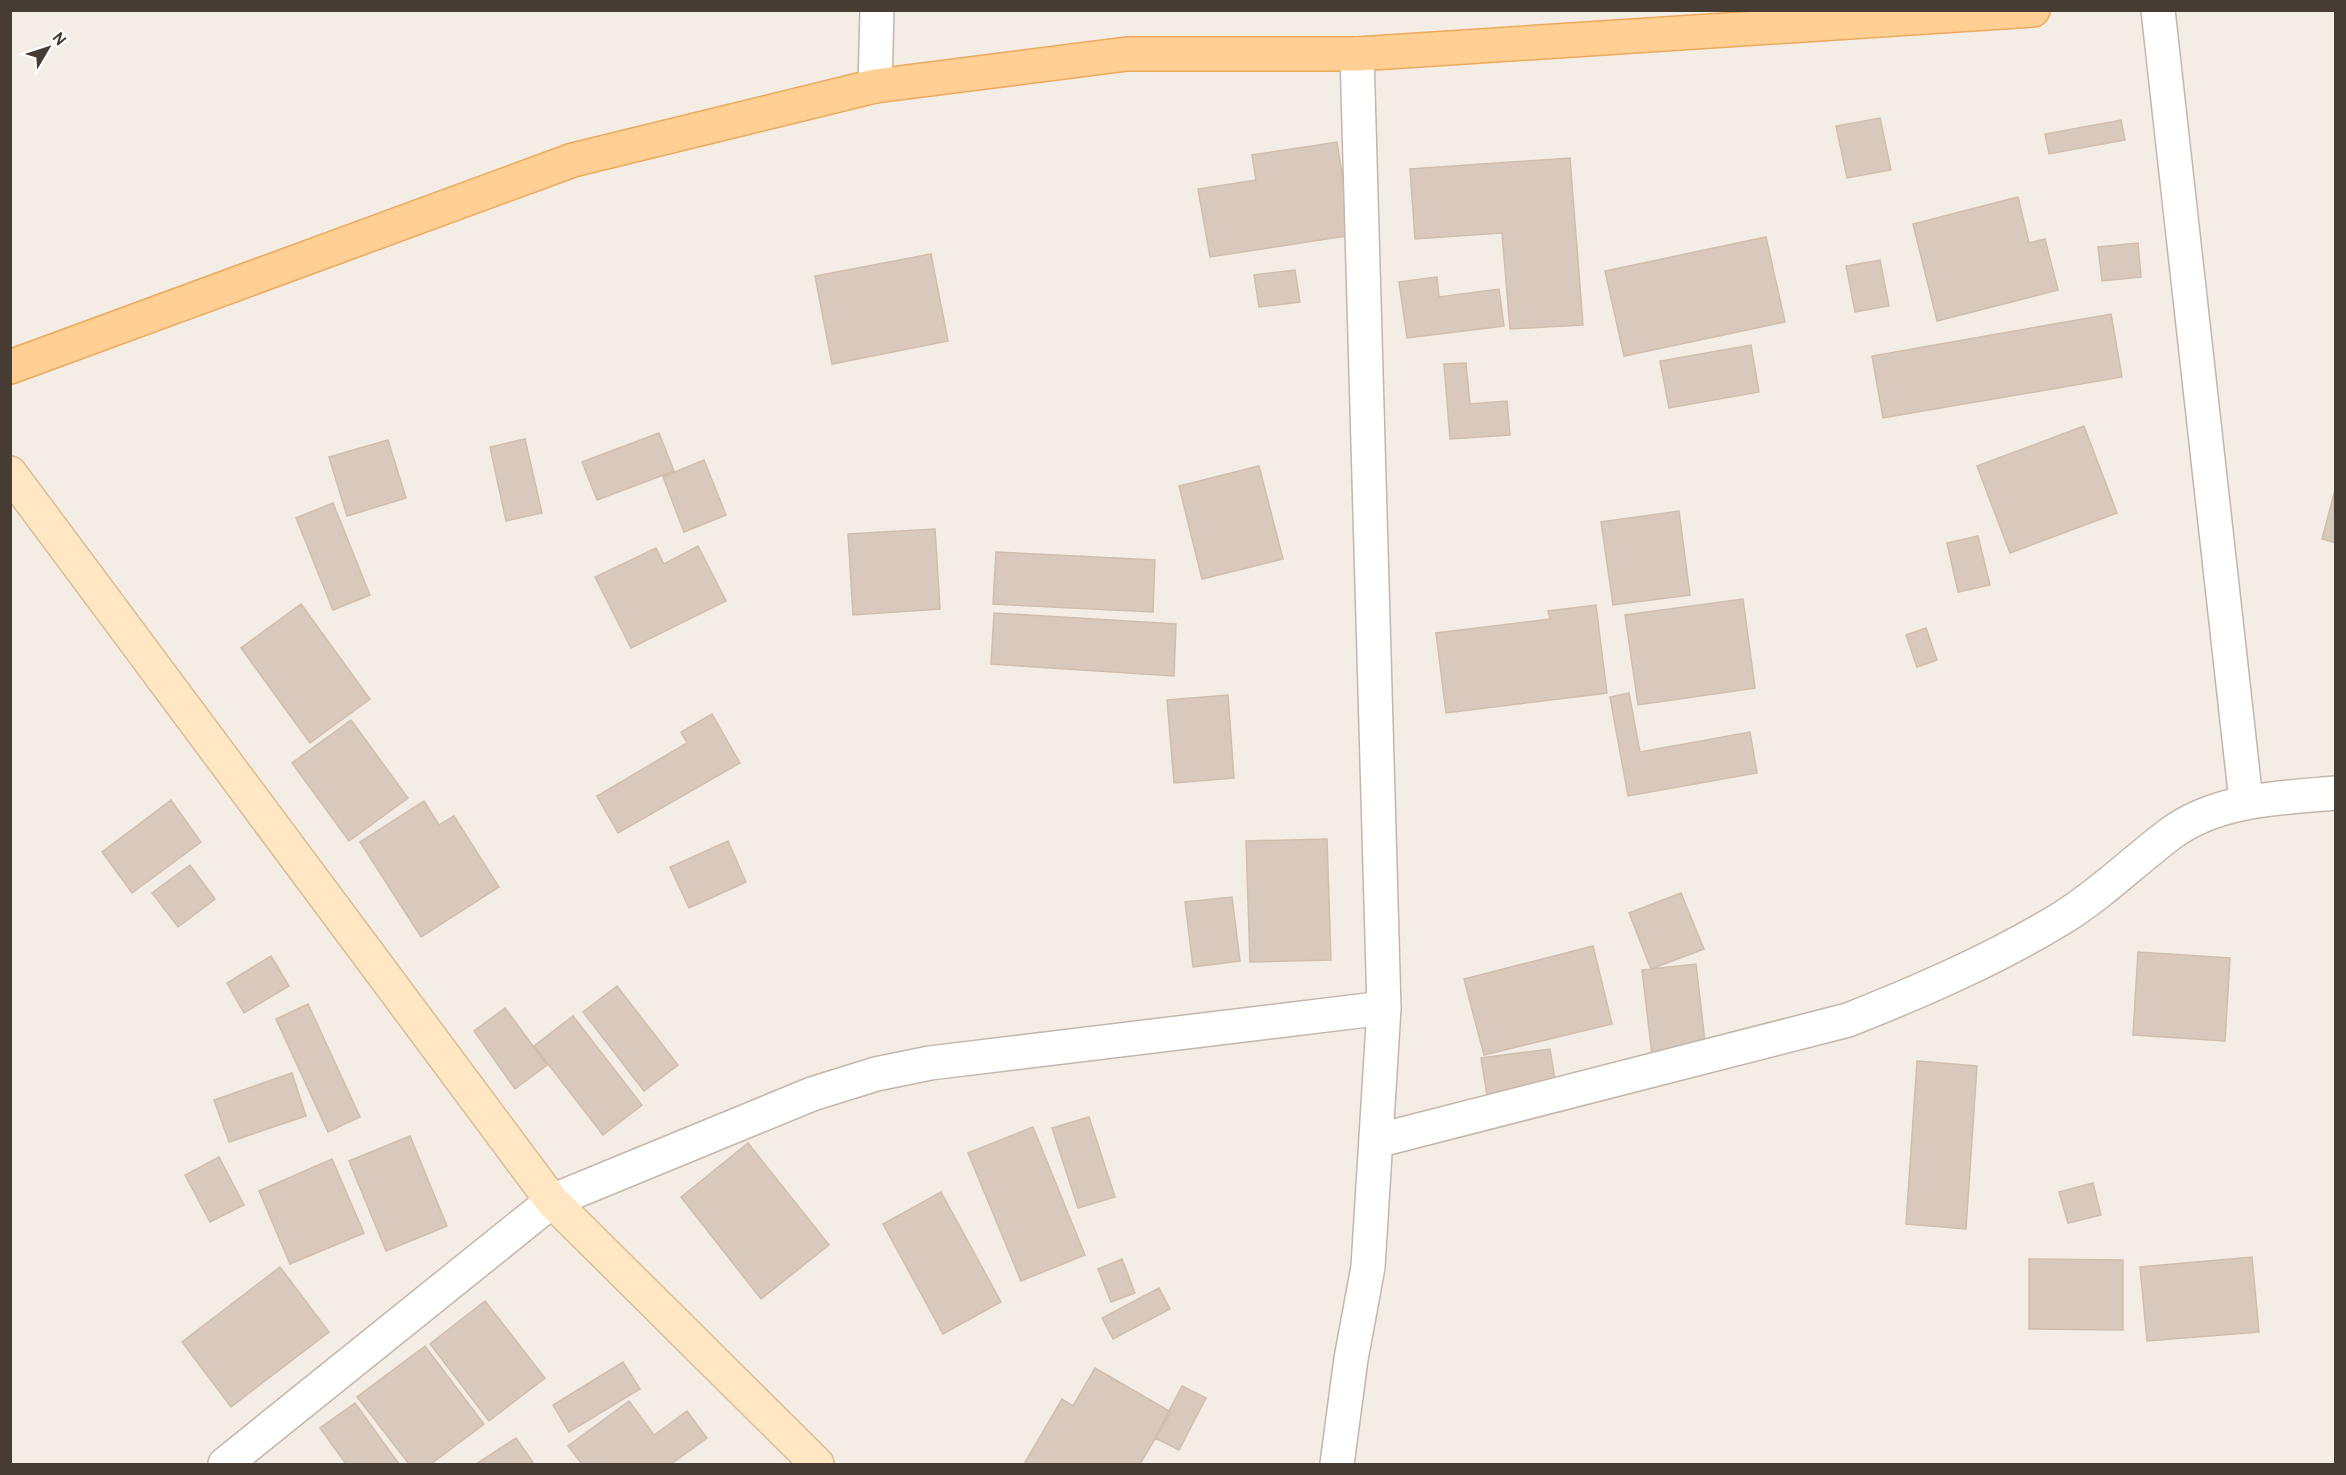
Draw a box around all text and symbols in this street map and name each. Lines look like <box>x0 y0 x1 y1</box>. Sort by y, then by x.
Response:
north arrow <box>18 18 78 78</box>
text: N <box>47 29 69 51</box>

